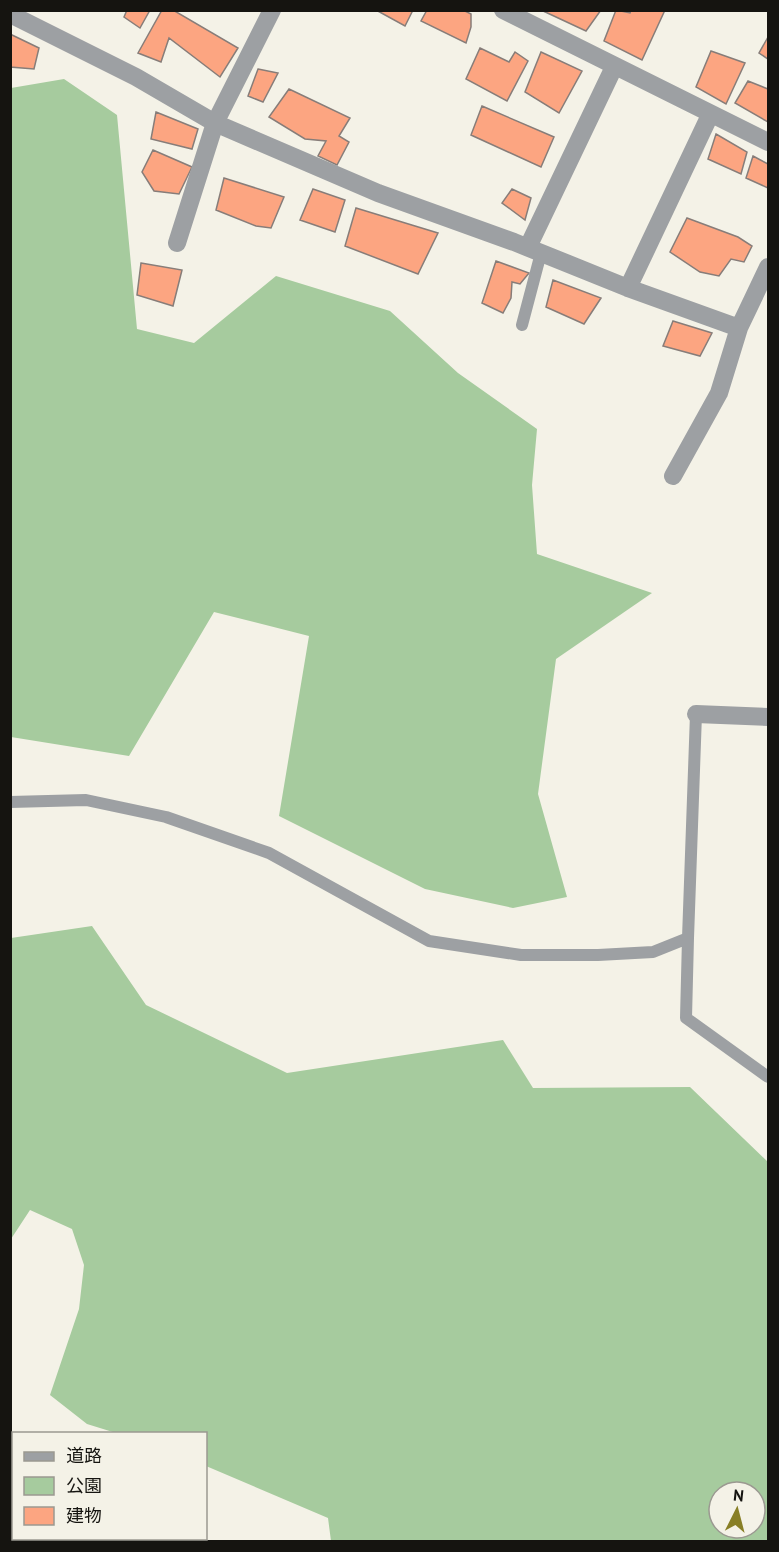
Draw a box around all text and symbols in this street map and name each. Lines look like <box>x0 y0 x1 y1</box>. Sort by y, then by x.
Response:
legend <box>12 1432 207 1540</box>
text: 道路 <box>66 1444 102 1467</box>
text: 公園 <box>66 1474 102 1497</box>
north arrow <box>707 1480 767 1540</box>
text: N <box>732 1485 745 1506</box>
text: 建物 <box>66 1504 102 1527</box>

